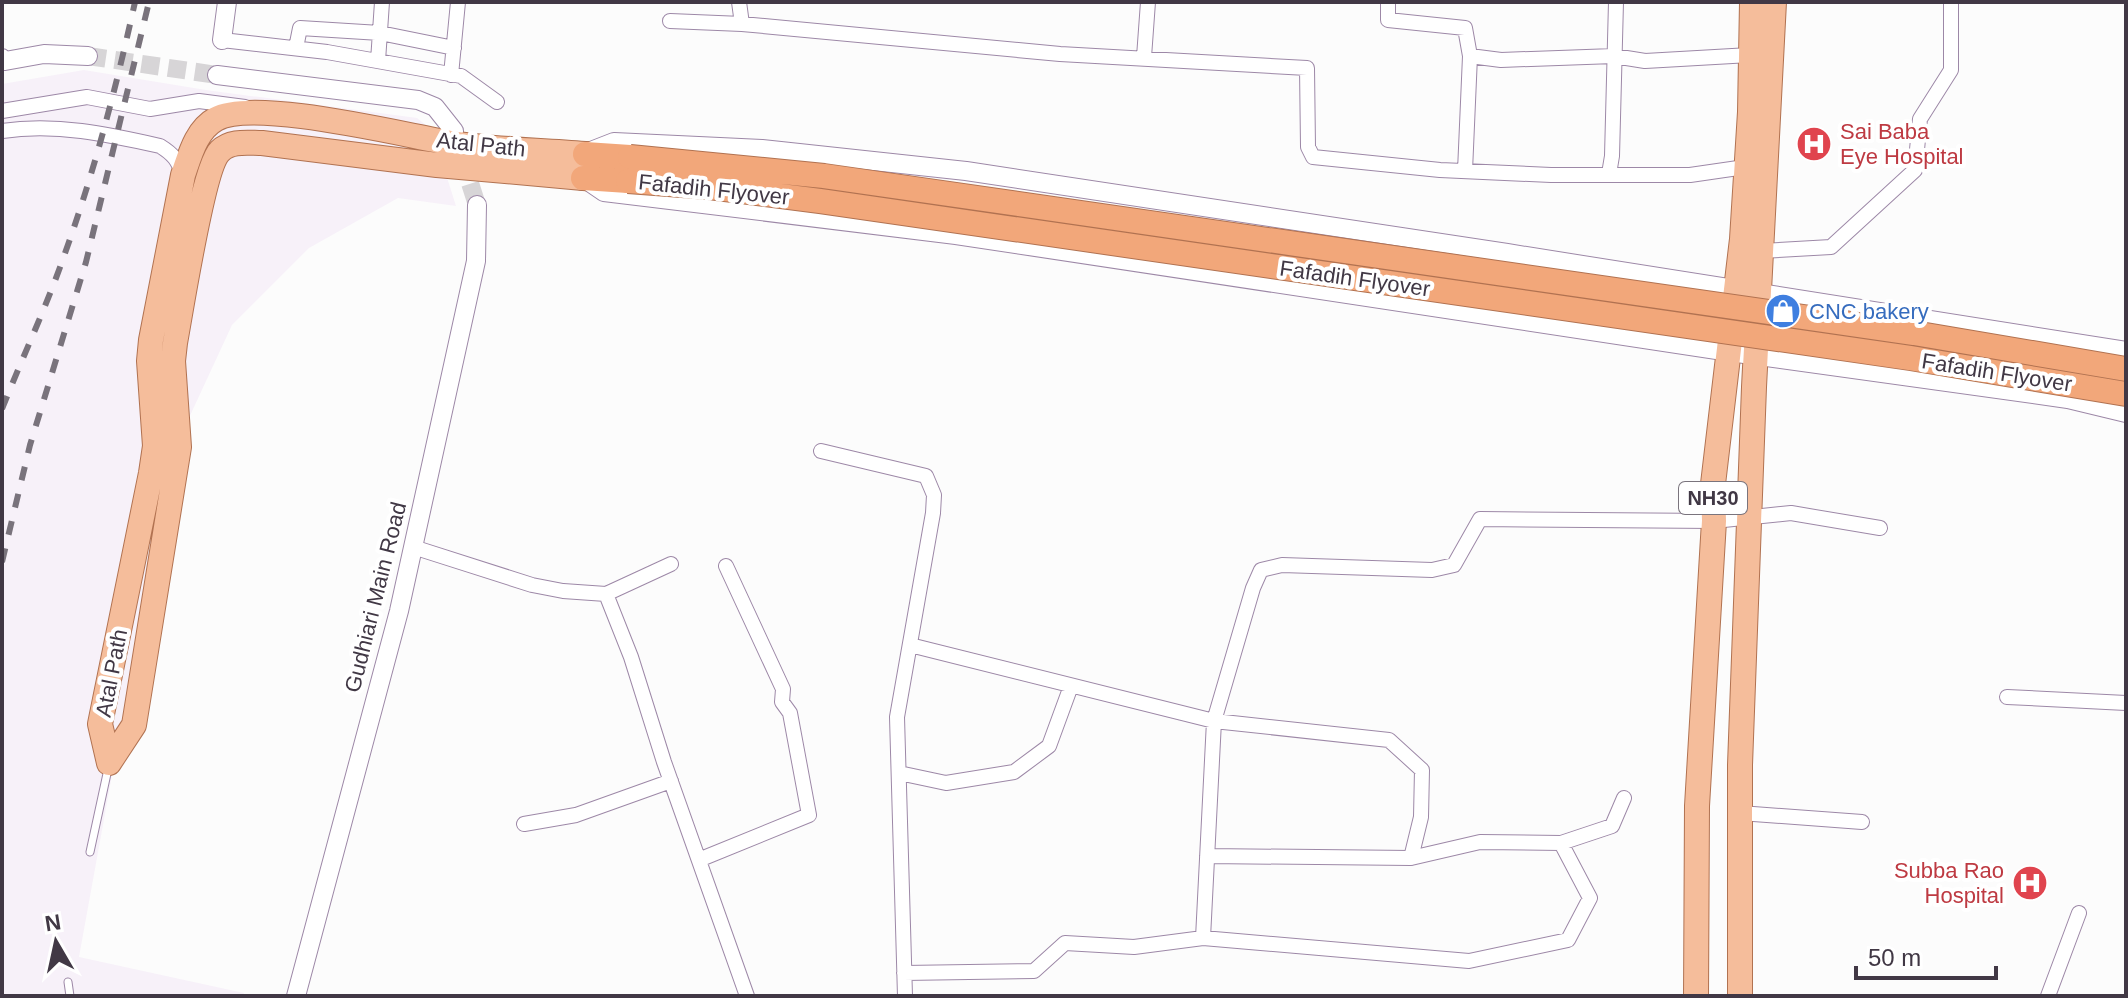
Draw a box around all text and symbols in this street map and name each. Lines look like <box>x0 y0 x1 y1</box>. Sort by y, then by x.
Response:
place label: Sai Baba Eye Hospital <box>1840 119 1964 169</box>
hospital icon: Sai Baba Eye Hospital <box>1795 125 1833 163</box>
street label: Atal Path <box>435 127 527 162</box>
street label: Fafadih Flyover <box>637 169 791 210</box>
street label: Fafadih Flyover <box>1278 256 1432 301</box>
shop icon: CNC bakery <box>1764 292 1802 330</box>
place label: CNC bakery <box>1809 299 1929 324</box>
street label: Fafadih Flyover <box>1920 348 2074 397</box>
road number: NH30 <box>1679 482 1747 514</box>
street label: Gudhiari Main Road <box>340 499 411 695</box>
street label: Atal Path <box>91 627 132 719</box>
place label: Subba Rao Hospital <box>1894 858 2004 908</box>
hospital icon: Subba Rao Hospital <box>2011 864 2049 902</box>
north arrow <box>16 902 96 982</box>
text: N <box>43 909 63 936</box>
scale bar <box>1856 930 1996 980</box>
text: 50 m <box>1868 944 1921 971</box>

